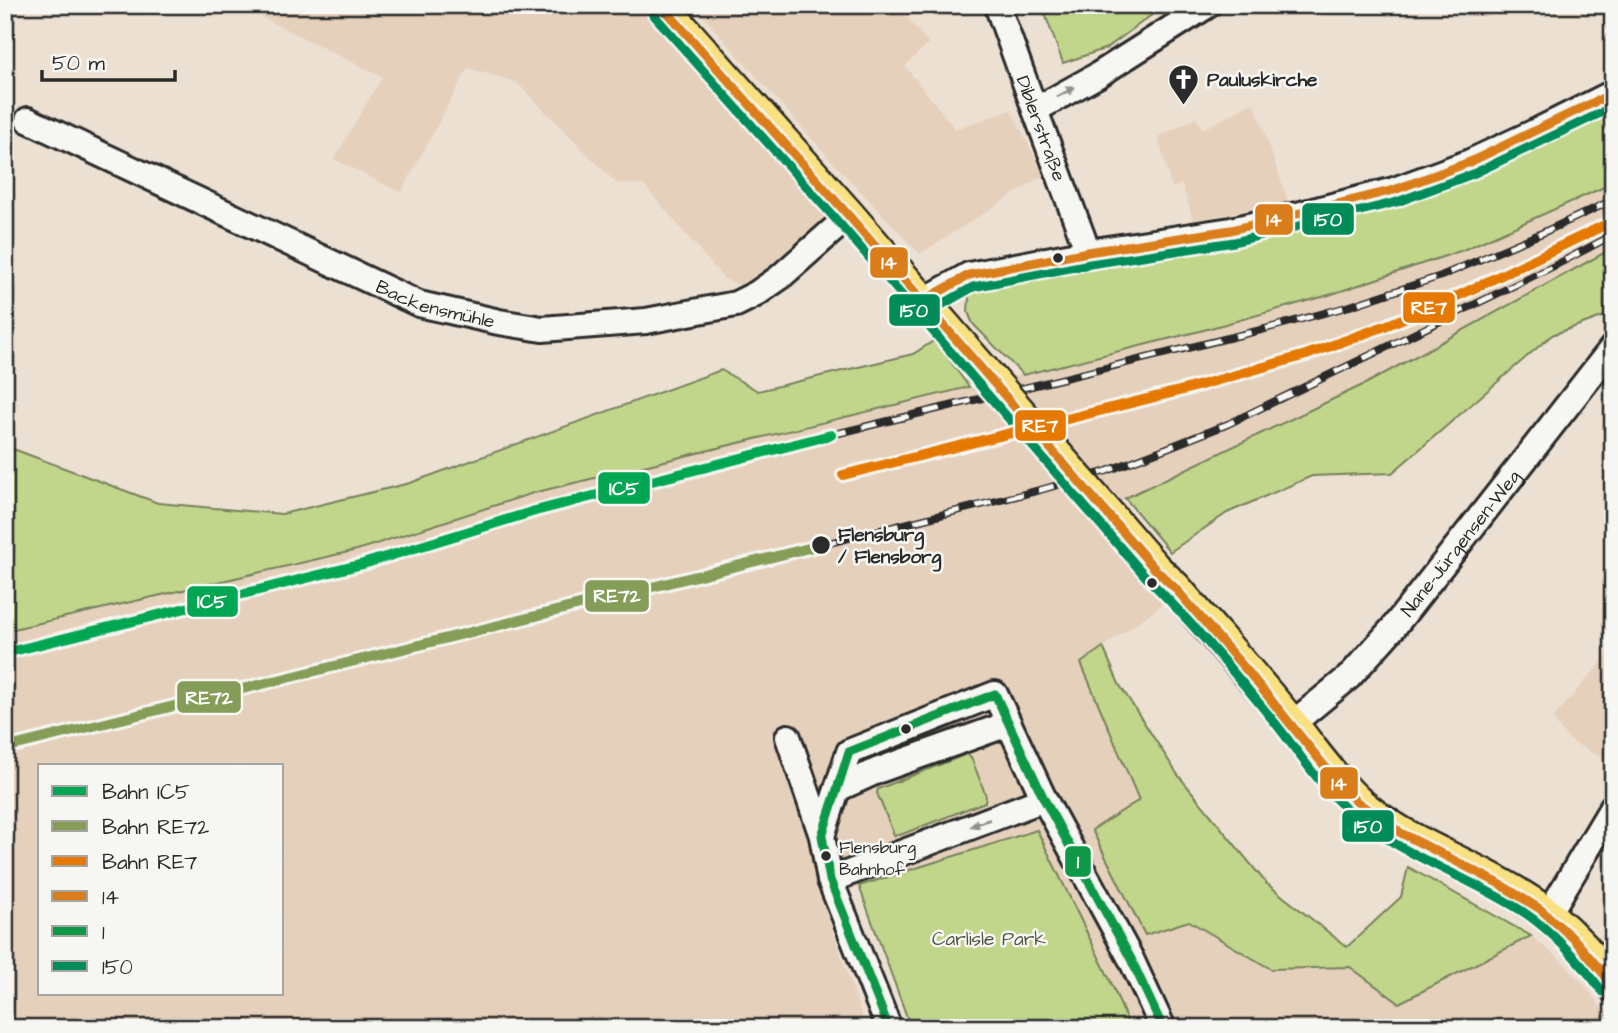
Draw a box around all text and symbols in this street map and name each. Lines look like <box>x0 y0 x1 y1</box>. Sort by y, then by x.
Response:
scale bar <box>42 38 175 82</box>
text: 50 m <box>52 49 106 78</box>
church icon: Pauluskirche <box>1167 62 1201 106</box>
place label: Pauluskirche <box>1207 67 1318 94</box>
street label: Diblerstraße <box>1009 72 1072 185</box>
one-way arrow <box>1057 86 1076 98</box>
line badge: 150 <box>1301 202 1355 236</box>
line badge: 14 <box>1254 203 1294 236</box>
text: 14 <box>1266 207 1282 234</box>
text: 150 <box>1314 207 1342 234</box>
line badge: 14 <box>869 246 909 279</box>
text: 14 <box>881 250 897 277</box>
unlabelled marker <box>1051 251 1065 265</box>
street label: Backensmühle <box>371 274 497 336</box>
line badge: RE7 <box>1402 291 1456 324</box>
line badge: 150 <box>888 293 941 327</box>
text: RE7 <box>1411 295 1448 322</box>
text: 150 <box>900 298 928 325</box>
line badge: RE7 <box>1014 409 1067 442</box>
text: RE7 <box>1022 413 1059 440</box>
street label: Nane-Jürgensen-Weg <box>1395 464 1528 623</box>
line badge: IC5 <box>597 471 651 505</box>
text: IC5 <box>609 476 639 503</box>
place label: Flensburg / Flensborg <box>838 522 942 572</box>
marker: Flensburg / Flensborg <box>810 534 832 556</box>
unlabelled marker <box>1145 576 1159 590</box>
line badge: RE72 <box>584 579 650 613</box>
text: RE72 <box>593 583 641 610</box>
line badge: IC5 <box>186 585 239 618</box>
text: IC5 <box>197 589 227 616</box>
line badge: RE72 <box>176 680 242 714</box>
text: RE72 <box>185 685 233 712</box>
unlabelled marker <box>899 722 913 736</box>
legend <box>38 764 284 995</box>
line badge: 14 <box>1319 766 1359 800</box>
text: 14 <box>1331 771 1347 798</box>
text: Bahn IC5 <box>102 778 190 807</box>
line badge: 150 <box>1341 809 1395 843</box>
text: Bahn RE72 <box>102 813 209 842</box>
text: 150 <box>1354 814 1382 841</box>
one-way arrow <box>969 818 990 829</box>
place label: Flensburg Bahnhof <box>839 836 916 882</box>
line badge: 1 <box>1064 845 1092 878</box>
text: Bahn RE7 <box>102 848 197 877</box>
marker: Flensburg Bahnhof <box>819 849 833 863</box>
text: 1 <box>1077 849 1080 876</box>
text: 14 <box>102 883 119 912</box>
text: 1 <box>102 918 105 947</box>
park label: Carlisle Park <box>932 926 1046 953</box>
text: 150 <box>102 953 133 982</box>

